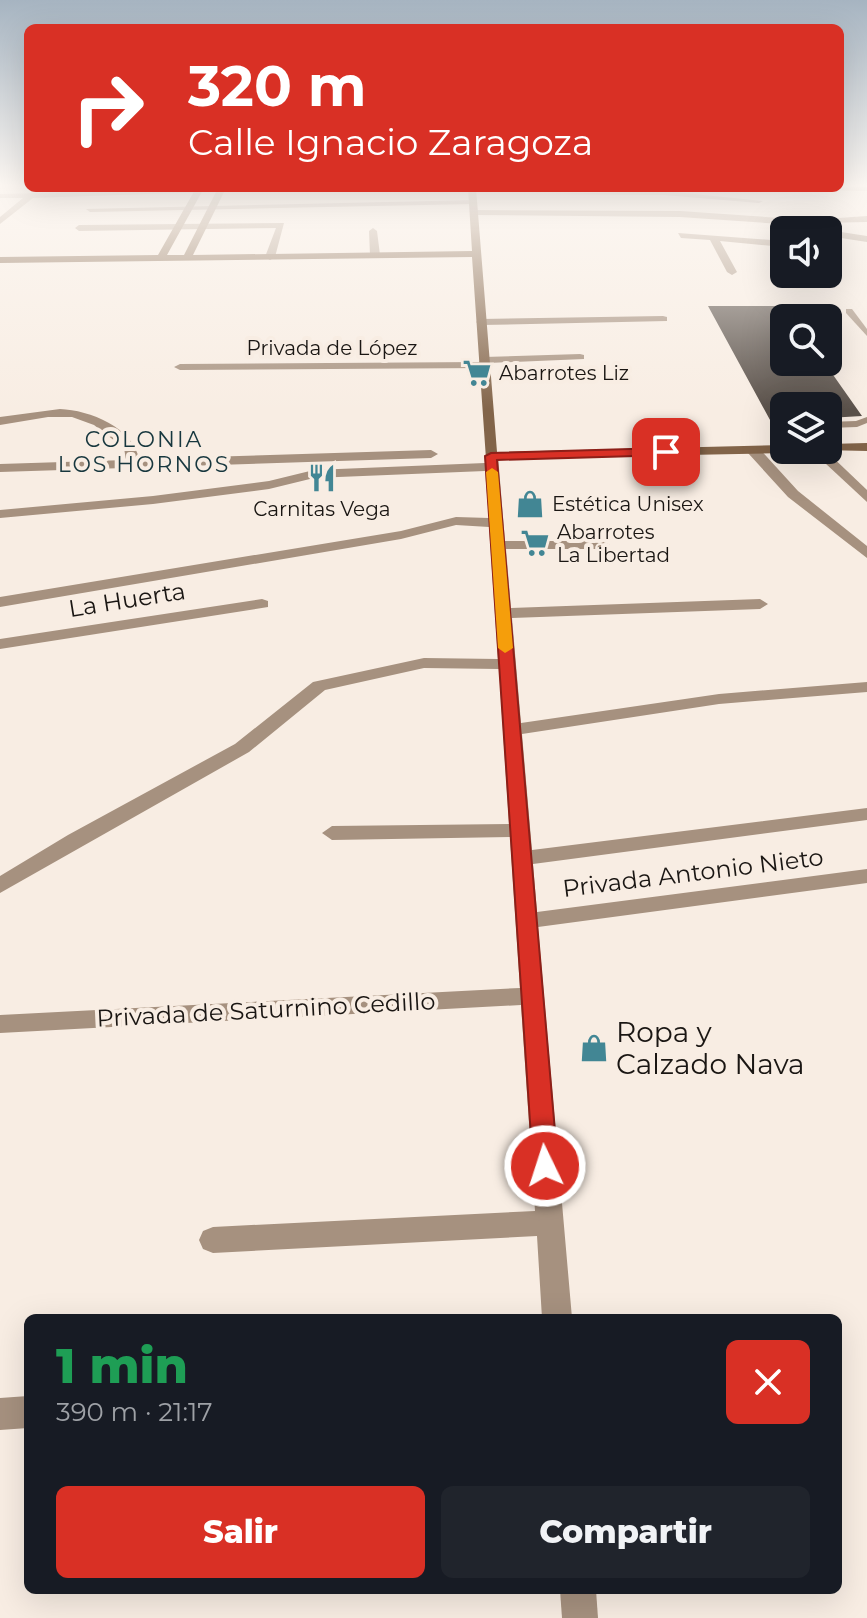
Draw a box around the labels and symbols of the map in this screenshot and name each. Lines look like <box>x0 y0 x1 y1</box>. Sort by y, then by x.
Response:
street label: Privada de López <box>247 336 417 360</box>
supermarket icon: Abarrotes Liz <box>462 358 492 388</box>
place label: Abarrotes Liz <box>499 361 629 385</box>
pin <box>632 418 700 486</box>
district label: COLONIA LOS HORNOS <box>58 426 230 478</box>
restaurant icon: Carnitas Vega <box>307 463 337 493</box>
shop icon: Estética Unisex <box>515 489 545 519</box>
place label: Estética Unisex <box>552 492 704 516</box>
place label: Carnitas Vega <box>253 497 391 521</box>
place label: Abarrotes La Libertad <box>557 520 670 567</box>
supermarket icon: Abarrotes La Libertad <box>520 528 550 558</box>
street label: La Huerta <box>66 576 188 623</box>
street label: Privada Antonio Nieto <box>561 842 825 903</box>
street label: Privada de Saturnino Cedillo <box>96 986 436 1033</box>
place label: Ropa y Calzado Nava <box>616 1015 805 1081</box>
shop icon: Ropa y Calzado Nava <box>579 1033 609 1063</box>
position arrow <box>503 1124 587 1208</box>

